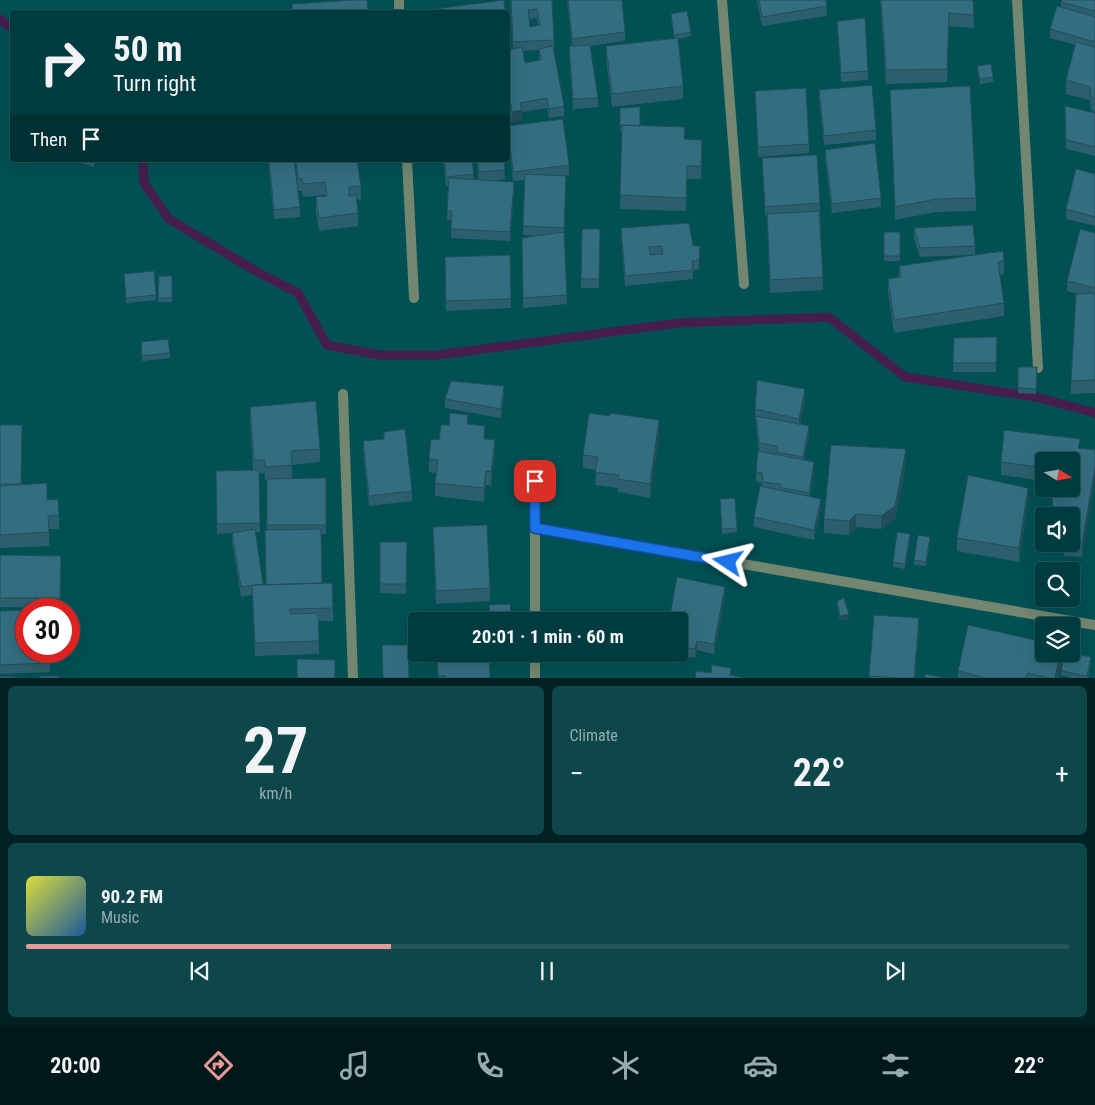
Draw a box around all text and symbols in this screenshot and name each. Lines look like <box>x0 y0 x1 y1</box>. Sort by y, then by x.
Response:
text: 50 m <box>113 29 182 70</box>
icon: right <box>30 30 95 95</box>
text: Turn right <box>113 71 196 96</box>
icon: arrive <box>77 125 105 153</box>
text: Then <box>30 128 67 151</box>
north arrow <box>1035 452 1080 498</box>
map controls <box>1035 452 1080 662</box>
pin <box>514 460 556 502</box>
icon: arrive <box>521 467 549 495</box>
button: sound <box>1035 507 1080 552</box>
position arrow <box>701 535 753 587</box>
button: search <box>1035 562 1080 607</box>
speed limit sign: 30 <box>15 598 80 663</box>
button: layers <box>1035 617 1080 662</box>
text: 20:01 · 1 min · 60 m <box>472 625 624 648</box>
text: 27 <box>243 713 309 789</box>
text: Climate <box>570 726 618 745</box>
text: 22° <box>793 751 846 795</box>
text: − <box>570 757 584 790</box>
text: + <box>1055 757 1069 790</box>
text: km/h <box>259 784 292 803</box>
text: 90.2 FM <box>101 885 163 908</box>
text: Music <box>101 908 139 927</box>
icon: previous <box>186 957 214 985</box>
icon: pause <box>533 957 561 985</box>
icon: next <box>881 957 909 985</box>
icon: directions <box>201 1048 236 1083</box>
icon: music <box>337 1048 372 1083</box>
icon: phone <box>472 1048 507 1083</box>
icon: climate <box>608 1048 643 1083</box>
icon: car <box>743 1048 778 1083</box>
icon: filters <box>878 1048 913 1083</box>
text: 20:00 <box>50 1053 101 1078</box>
text: 22° <box>1014 1053 1045 1078</box>

